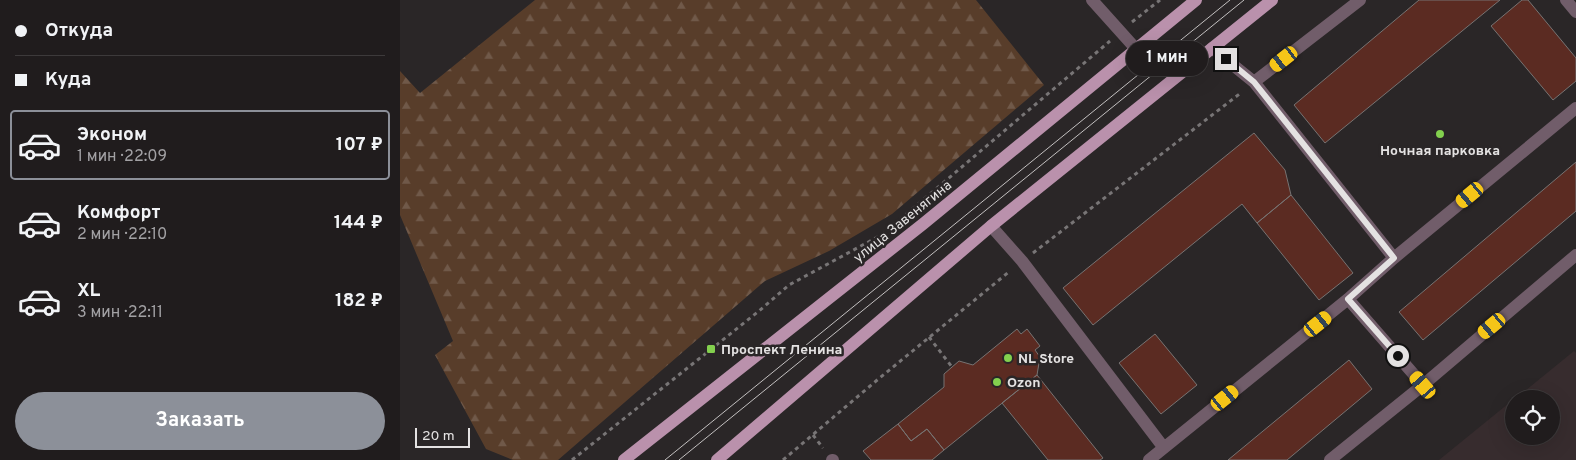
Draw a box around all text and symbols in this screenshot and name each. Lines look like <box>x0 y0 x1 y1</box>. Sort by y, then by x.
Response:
text: Откуда <box>45 19 113 43</box>
callout: 1 мин <box>1126 42 1208 76</box>
car <box>1267 44 1300 74</box>
text: 1 мин <box>1146 48 1188 68</box>
route end <box>1215 48 1237 70</box>
text: Куда <box>45 68 91 92</box>
icon: car <box>17 123 62 168</box>
text: Эконом <box>77 123 147 147</box>
marker: Ночная парковка <box>1434 128 1446 140</box>
text: 107 ₽ <box>336 133 383 157</box>
place label: Ночная парковка <box>1380 143 1500 160</box>
text: 1 мин · 22:09 <box>77 147 167 167</box>
street label: улица Завенягина <box>850 177 956 267</box>
car <box>1453 180 1486 210</box>
icon: car <box>17 201 62 246</box>
text: Комфорт <box>77 201 160 225</box>
text: 144 ₽ <box>334 211 383 235</box>
text: 2 мин · 22:10 <box>77 225 167 245</box>
icon: car <box>17 279 62 324</box>
text: XL <box>77 279 100 303</box>
text: 182 ₽ <box>335 289 383 313</box>
text: 3 мин · 22:11 <box>77 303 163 323</box>
car <box>1301 309 1334 339</box>
car <box>1475 311 1508 341</box>
place label: Проспект Ленина <box>721 342 842 359</box>
marker: Проспект Ленина <box>705 343 717 355</box>
route start <box>1387 345 1409 367</box>
place label: NL Store <box>1018 351 1074 368</box>
marker: NL Store <box>1002 352 1014 364</box>
car <box>1407 369 1438 401</box>
place label: Ozon <box>1007 375 1040 392</box>
marker: Ozon <box>991 376 1003 388</box>
car <box>1208 383 1241 413</box>
map controls <box>1505 390 1560 445</box>
button: locate <box>1505 390 1560 445</box>
button: Заказать <box>15 392 385 450</box>
scale bar <box>415 425 470 448</box>
text: 20 m <box>422 428 455 445</box>

